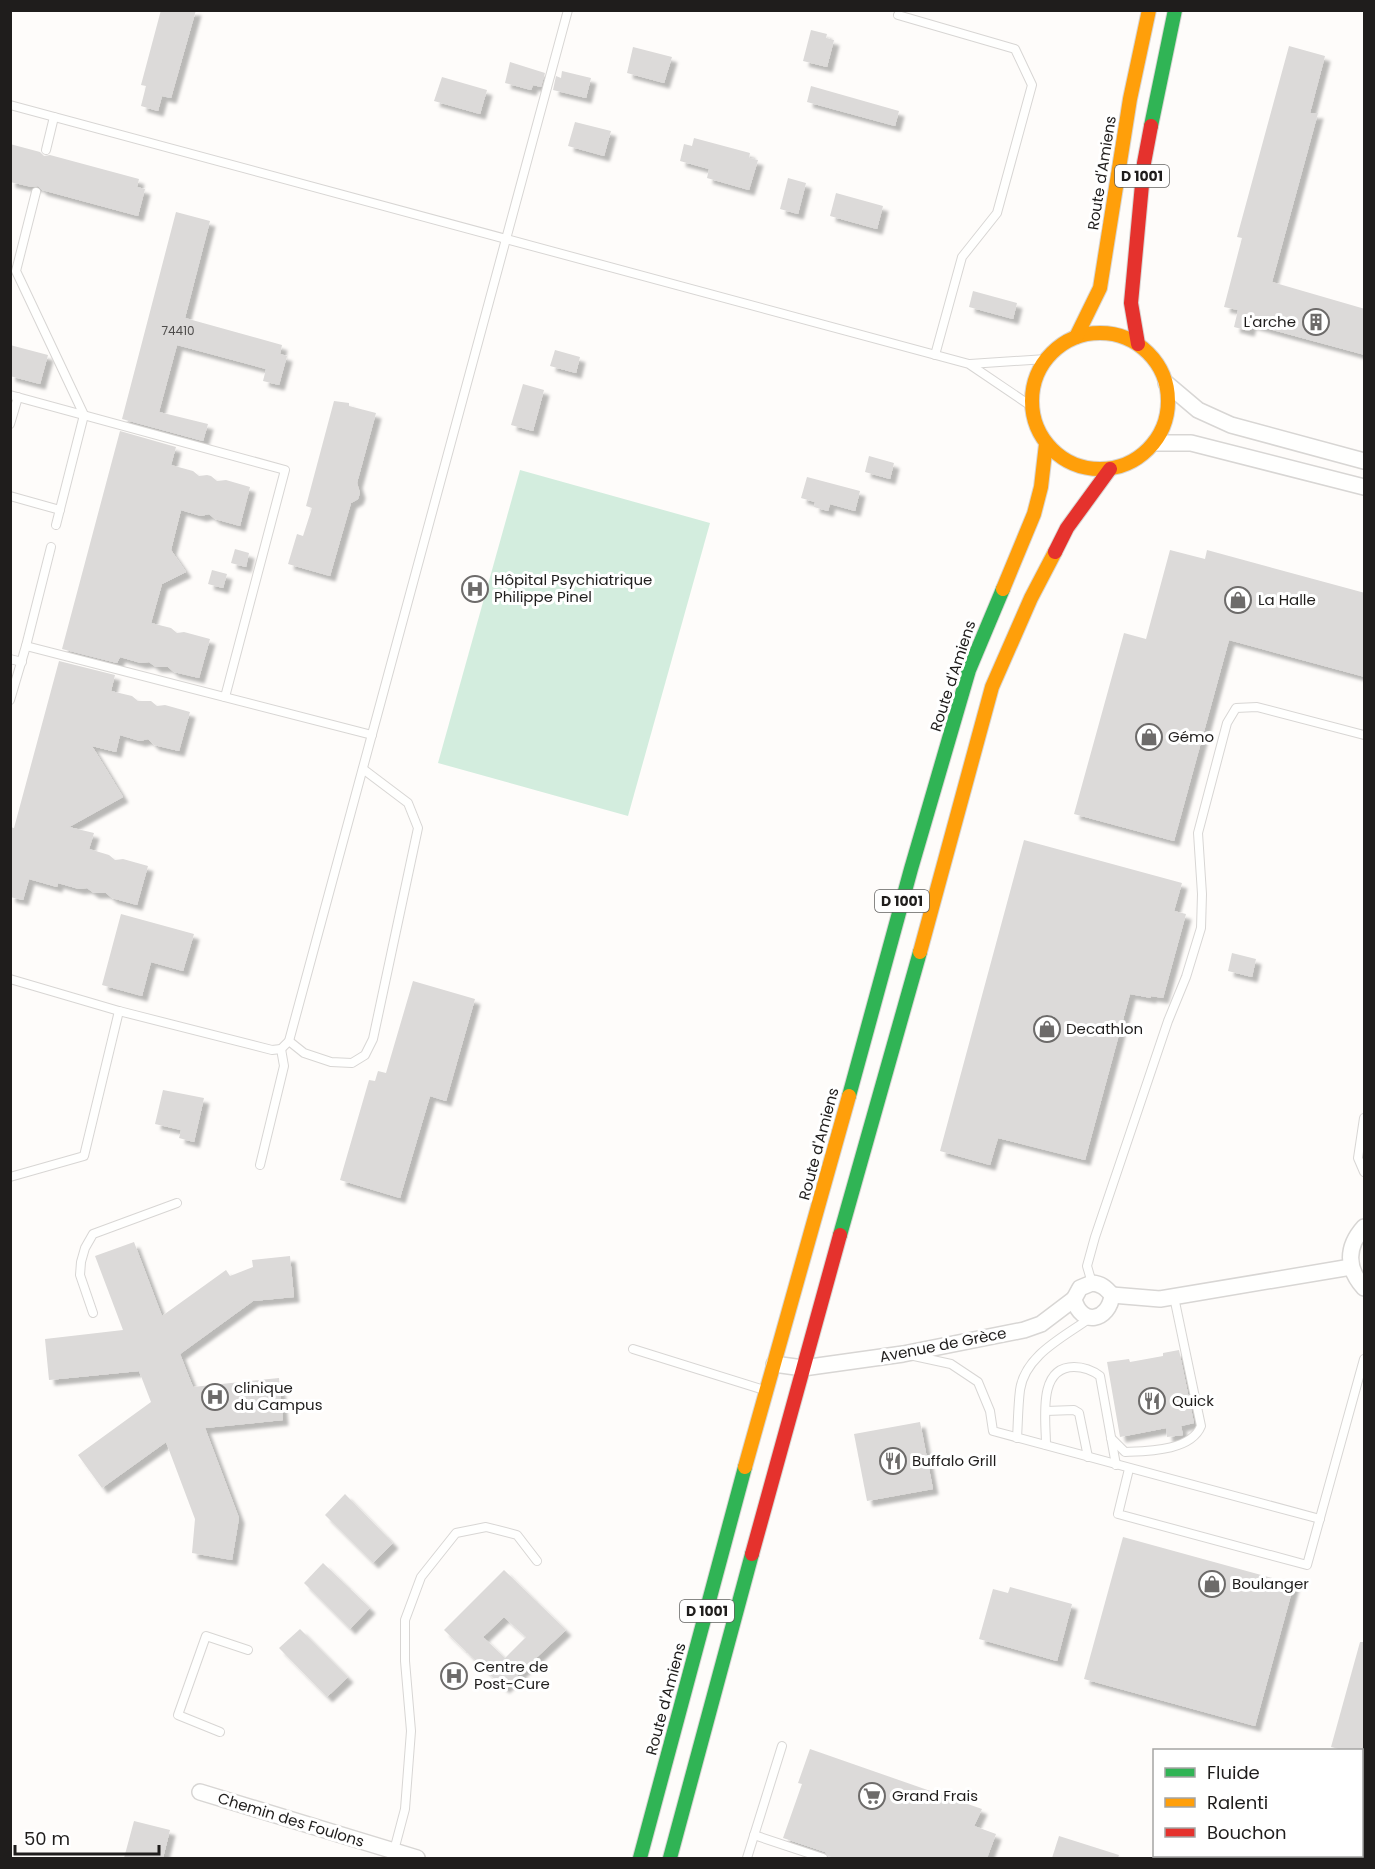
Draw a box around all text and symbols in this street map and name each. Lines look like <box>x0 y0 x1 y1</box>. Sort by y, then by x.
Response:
street label: Route d'Amiens <box>1082 114 1121 232</box>
road number: D 1001 <box>1115 165 1169 187</box>
building icon: L'arche <box>1301 307 1331 337</box>
place label: L'arche <box>1243 311 1296 332</box>
house number: 74410 <box>161 322 195 339</box>
place label: Hôpital Psychiatrique Philippe Pinel <box>494 569 652 607</box>
hospital icon: Hôpital Psychiatrique Philippe Pinel <box>460 574 490 604</box>
shop icon: La Halle <box>1223 585 1253 615</box>
place label: La Halle <box>1258 589 1316 610</box>
street label: Route d'Amiens <box>925 617 980 734</box>
shop icon: Gémo <box>1134 722 1164 752</box>
place label: Gémo <box>1168 726 1214 747</box>
road number: D 1001 <box>875 890 929 912</box>
shop icon: Decathlon <box>1032 1014 1062 1044</box>
place label: Decathlon <box>1066 1018 1143 1039</box>
street label: Route d'Amiens <box>793 1085 844 1202</box>
street label: Avenue de Grèce <box>878 1322 1008 1367</box>
place label: clinique du Campus <box>234 1377 323 1415</box>
hospital icon: clinique du Campus <box>200 1382 230 1412</box>
restaurant icon: Quick <box>1137 1386 1167 1416</box>
place label: Quick <box>1172 1390 1214 1411</box>
restaurant icon: Buffalo Grill <box>878 1446 908 1476</box>
place label: Buffalo Grill <box>912 1450 996 1471</box>
shop icon: Boulanger <box>1197 1569 1227 1599</box>
place label: Boulanger <box>1232 1573 1309 1594</box>
road number: D 1001 <box>680 1600 734 1622</box>
street label: Route d'Amiens <box>640 1640 691 1757</box>
place label: Centre de Post-Cure <box>474 1656 550 1694</box>
hospital icon: Centre de Post-Cure <box>439 1661 469 1691</box>
legend <box>1153 1749 1363 1857</box>
text: Fluide <box>1207 1760 1260 1785</box>
supermarket icon: Grand Frais <box>857 1781 887 1811</box>
place label: Grand Frais <box>892 1785 978 1806</box>
street label: Chemin des Foulons <box>215 1787 367 1852</box>
text: Ralenti <box>1207 1790 1268 1815</box>
scale bar <box>15 1818 159 1856</box>
text: Bouchon <box>1207 1820 1287 1845</box>
text: 50 m <box>24 1826 70 1851</box>

